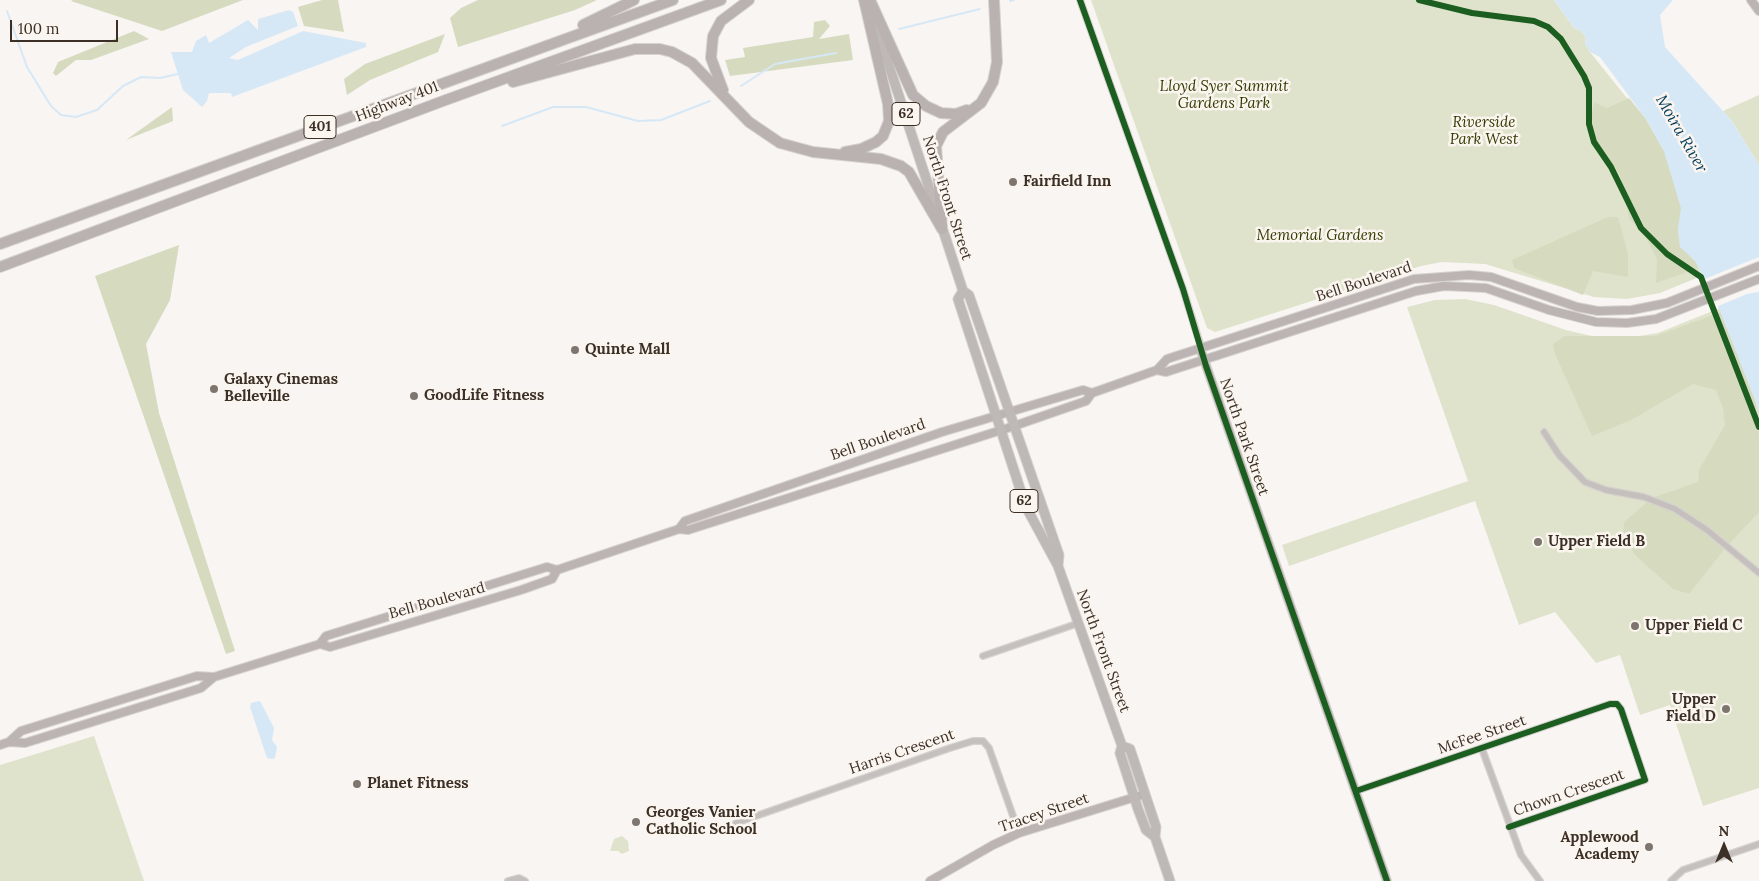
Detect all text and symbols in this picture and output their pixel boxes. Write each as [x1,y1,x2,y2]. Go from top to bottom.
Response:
scale bar [12,10,120,42]
text: 100 m [18,19,59,38]
street label: Highway 401 [353,78,441,126]
park label: Lloyd Syer Summit Gardens Park [1160,78,1288,113]
water label: Moira River [1651,92,1711,176]
road number: 62 [892,102,920,126]
park label: Riverside Park West [1450,114,1518,149]
road number: 401 [304,115,336,138]
street label: North Front Street [918,133,976,263]
place label: Fairfield Inn [1023,173,1111,191]
marker: Fairfield Inn [1007,176,1019,188]
park label: Memorial Gardens [1256,227,1384,245]
street label: Bell Boulevard [1314,258,1414,306]
place label: Quinte Mall [585,341,670,359]
marker: Quinte Mall [569,344,581,356]
place label: Galaxy Cinemas Belleville [224,371,338,406]
street label: North Park Street [1215,376,1273,498]
marker: Galaxy Cinemas Belleville [208,383,220,395]
place label: GoodLife Fitness [424,387,544,405]
marker: GoodLife Fitness [408,390,420,402]
street label: Bell Boulevard [828,415,928,465]
road number: 62 [1010,490,1038,512]
place label: Upper Field B [1548,533,1645,551]
marker: Upper Field B [1532,536,1544,548]
street label: Bell Boulevard [387,579,487,623]
street label: North Front Street [1072,587,1134,715]
place label: Upper Field C [1645,617,1743,635]
marker: Upper Field C [1629,620,1641,632]
place label: Upper Field D [1666,691,1716,726]
marker: Upper Field D [1720,703,1732,715]
street label: McFee Street [1436,712,1528,758]
street label: Harris Crescent [847,726,957,778]
street label: Chown Crescent [1511,766,1627,820]
place label: Planet Fitness [367,775,468,793]
marker: Planet Fitness [351,778,363,790]
street label: Tracey Street [997,789,1091,837]
place label: Georges Vanier Catholic School [646,804,757,839]
marker: Georges Vanier Catholic School [630,816,642,828]
north arrow [1699,821,1749,871]
text: N [1719,822,1729,840]
place label: Applewood Academy [1561,829,1639,864]
marker: Applewood Academy [1643,841,1655,853]

